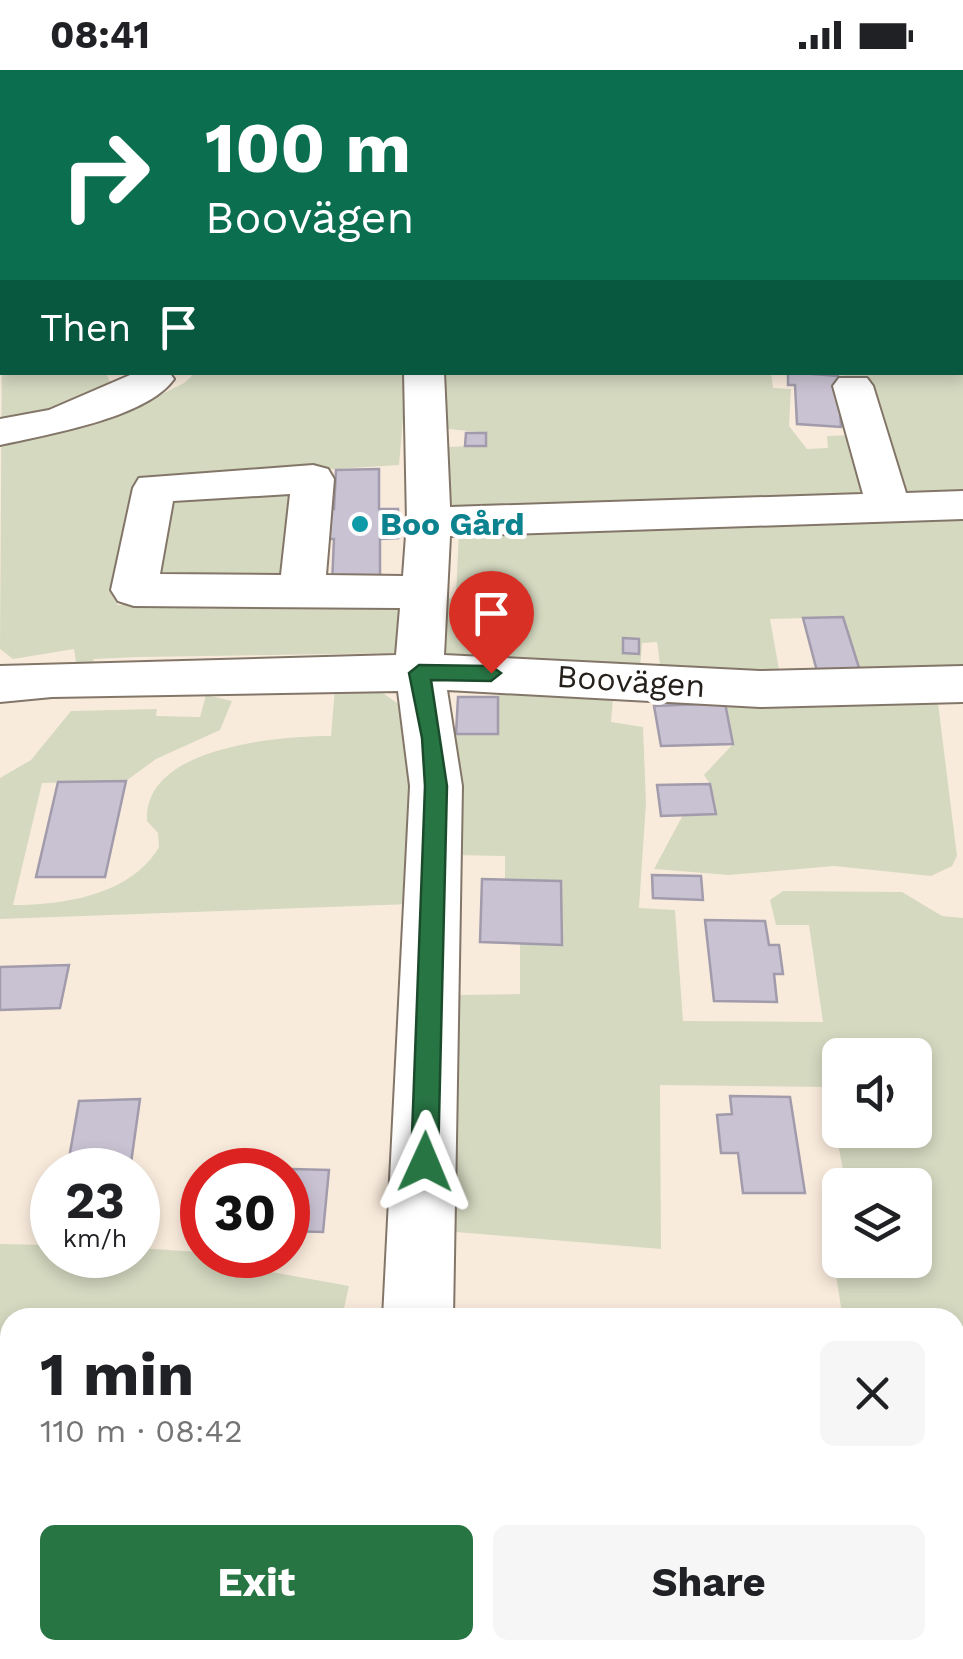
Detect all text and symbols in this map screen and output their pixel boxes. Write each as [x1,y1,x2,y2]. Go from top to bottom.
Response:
text: 08:41 [50,13,150,57]
text: 100 m [205,107,411,189]
icon: right [40,110,170,240]
text: Boovägen [205,191,414,244]
icon: arrive [151,300,206,355]
text: Then [40,306,131,350]
place label: Boo Gård [380,505,525,543]
marker: Boo Gård [349,513,371,535]
pin [449,571,534,674]
icon: arrive [464,586,519,641]
street label: Boovägen [555,657,707,705]
map controls [822,1038,932,1278]
button: sound [822,1038,932,1148]
position arrow [373,1110,477,1214]
speed limit sign: 30 [180,1148,310,1278]
button: layers [822,1168,932,1278]
text: 23 [65,1171,125,1230]
text: km/h [63,1224,127,1253]
text: 1 min [40,1339,194,1410]
button: close [820,1341,925,1446]
text: 110 m · 08:42 [40,1412,243,1450]
button: Exit [40,1525,473,1640]
button: Share [493,1525,925,1640]

